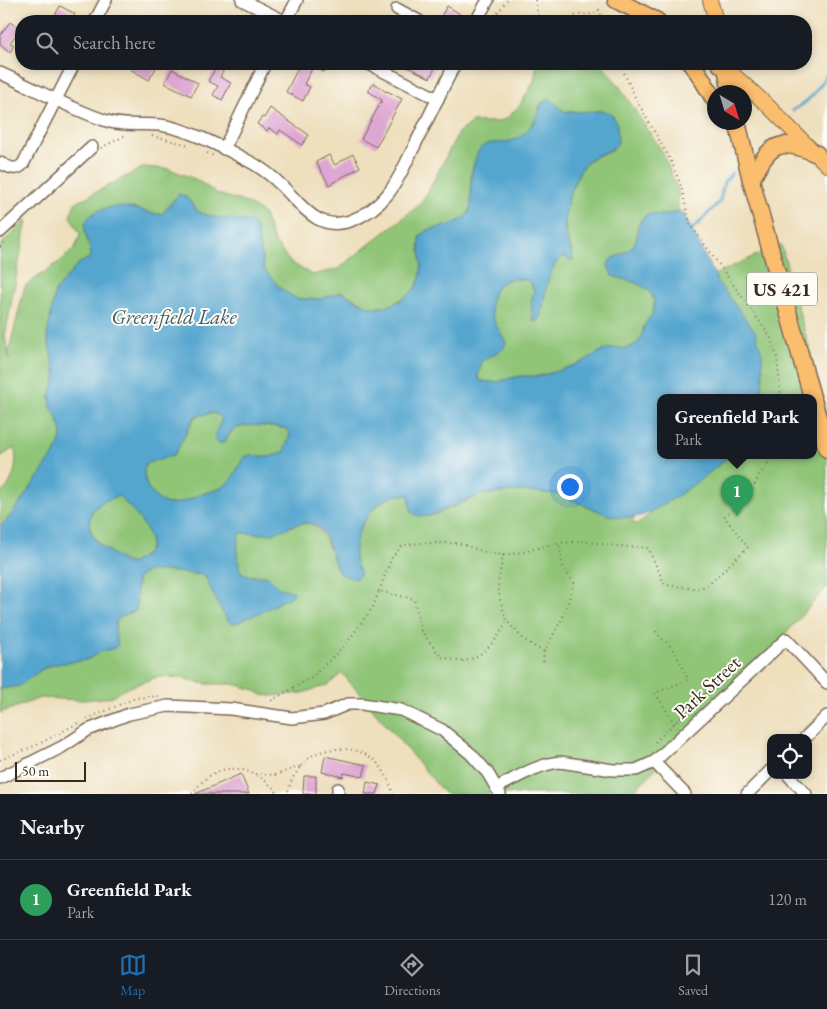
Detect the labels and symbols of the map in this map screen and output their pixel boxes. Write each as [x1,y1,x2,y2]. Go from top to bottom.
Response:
north arrow [707,85,752,130]
road number: US 421 [747,272,817,306]
water label: Greenfield Lake [111,303,238,330]
your location [557,474,583,500]
pin: 1 [721,475,753,516]
street label: Park Street [668,649,746,724]
scale bar [15,759,86,782]

